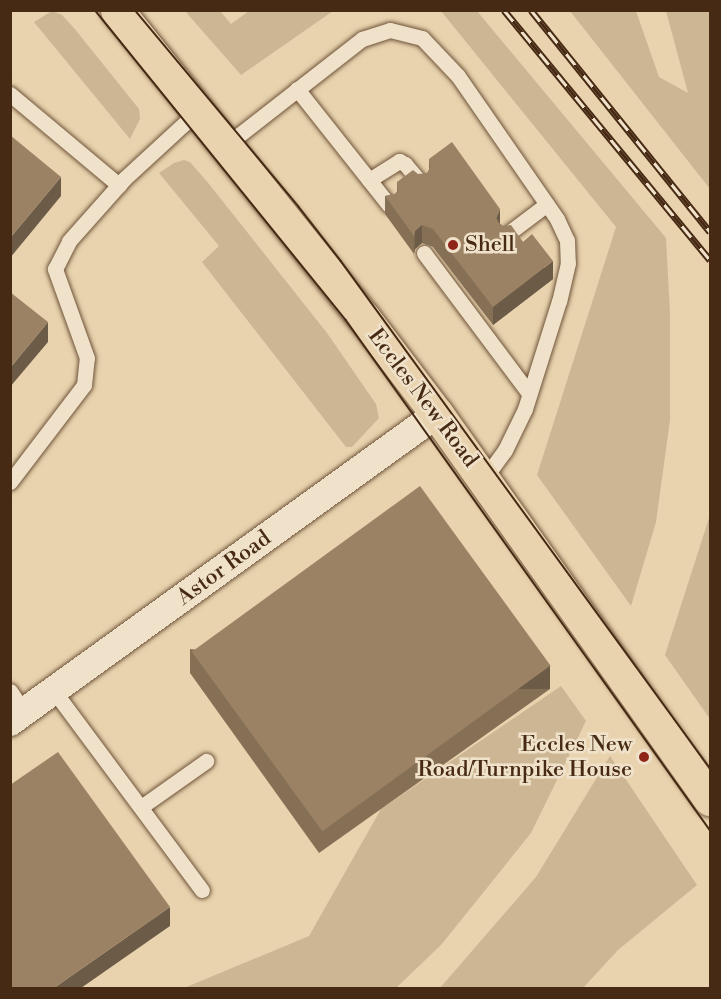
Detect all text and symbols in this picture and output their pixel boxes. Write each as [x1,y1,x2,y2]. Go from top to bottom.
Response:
place label: Shell [465,232,515,258]
marker: Shell [446,238,460,252]
street label: Eccles New Road [362,323,484,473]
street label: Astor Road [172,525,276,611]
place label: Eccles New Road/Turnpike House [417,731,632,782]
marker: Eccles New Road/Turnpike House [637,750,651,764]

